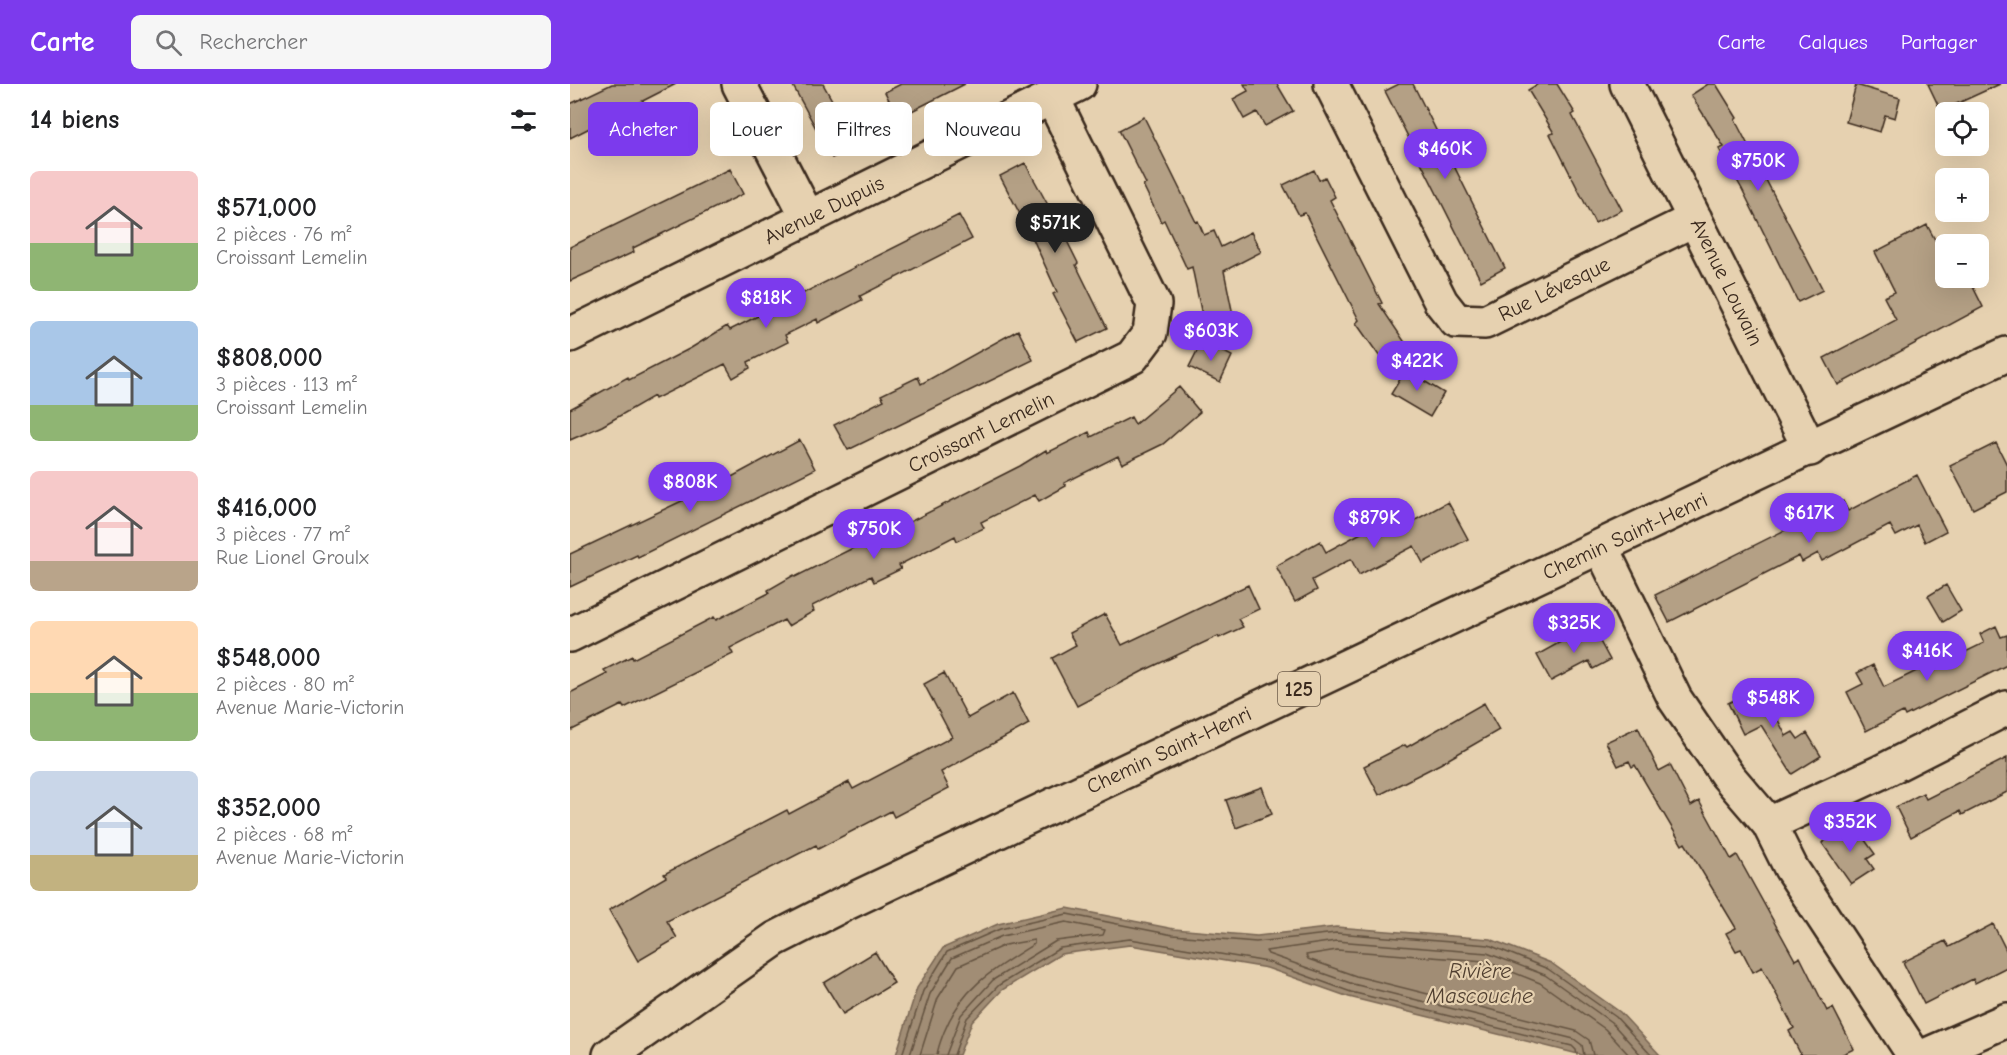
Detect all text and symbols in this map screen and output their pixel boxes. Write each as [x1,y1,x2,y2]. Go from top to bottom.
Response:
search box [131,15,551,69]
text: Carte [30,26,95,58]
icon: search [152,26,185,59]
text: Rechercher [200,29,307,55]
text: Carte [1718,30,1766,54]
text: Calques [1799,30,1868,54]
text: Partager [1901,30,1977,54]
chip: Acheter [588,102,698,156]
chip: Louer [710,102,803,156]
chip: Filtres [815,102,912,156]
chip: Nouveau [924,102,1042,156]
map controls [1935,102,1989,288]
button: locate [1935,102,1989,156]
icon: filters [507,104,540,137]
text: 14 biens [30,105,119,135]
pin: $460K [1403,129,1487,180]
text: $460K [1418,137,1472,160]
pin: $750K [1716,141,1800,192]
text: $750K [1731,149,1785,172]
button: + [1935,168,1989,222]
street label: Avenue Dupuis [760,171,888,249]
text: $571,000 [216,193,317,223]
icon: home [78,195,150,267]
pin: $571K [1013,203,1097,254]
text: $571K [1030,211,1080,234]
street label: Avenue Louvain [1686,214,1768,350]
text: 2 pièces · 76 m² [216,223,352,246]
button: − [1935,234,1989,288]
text: Croissant Lemelin [216,246,368,269]
street label: Rue Lévesque [1494,252,1614,326]
pin: $818K [724,278,808,329]
text: $818K [740,286,792,309]
pin: $603K [1169,311,1253,362]
text: $603K [1183,319,1239,342]
pin: $422K [1375,341,1459,392]
text: $808,000 [216,343,323,373]
icon: home [78,345,150,417]
text: $422K [1391,349,1443,372]
text: 3 pièces · 113 m² [216,373,357,396]
street label: Croissant Lemelin [904,386,1058,478]
text: Croissant Lemelin [216,396,368,419]
pin: $808K [648,462,732,513]
text: $808K [662,470,718,493]
street label: Chemin Saint-Henri [1539,487,1711,585]
text: $416,000 [216,493,317,523]
pin: $617K [1767,493,1851,544]
icon: home [78,495,150,567]
pin: $879K [1332,498,1416,549]
text: $617K [1784,501,1834,524]
text: $879K [1348,506,1400,529]
pin: $750K [832,509,916,560]
text: $750K [847,517,901,540]
text: 3 pièces · 77 m² [216,523,350,546]
text: Rue Lionel Groulx [216,546,369,569]
pin: $325K [1532,603,1616,654]
text: $325K [1547,611,1601,634]
pin: $416K [1885,631,1969,682]
text: $416K [1902,639,1953,662]
text: $548,000 [216,643,321,673]
icon: home [78,645,150,717]
road number: 125 [1278,672,1320,706]
text: 2 pièces · 80 m² [216,673,354,696]
pin: $548K [1731,678,1815,729]
text: $548K [1746,686,1800,709]
text: Avenue Marie-Victorin [216,696,404,719]
street label: Chemin Saint-Henri [1083,701,1255,799]
text: $352,000 [216,793,321,823]
icon: home [78,795,150,867]
pin: $352K [1808,802,1892,853]
text: $352K [1823,810,1877,833]
text: 2 pièces · 68 m² [216,823,353,846]
text: Avenue Marie-Victorin [216,846,404,869]
water label: Rivière Mascouche [1426,958,1533,1009]

